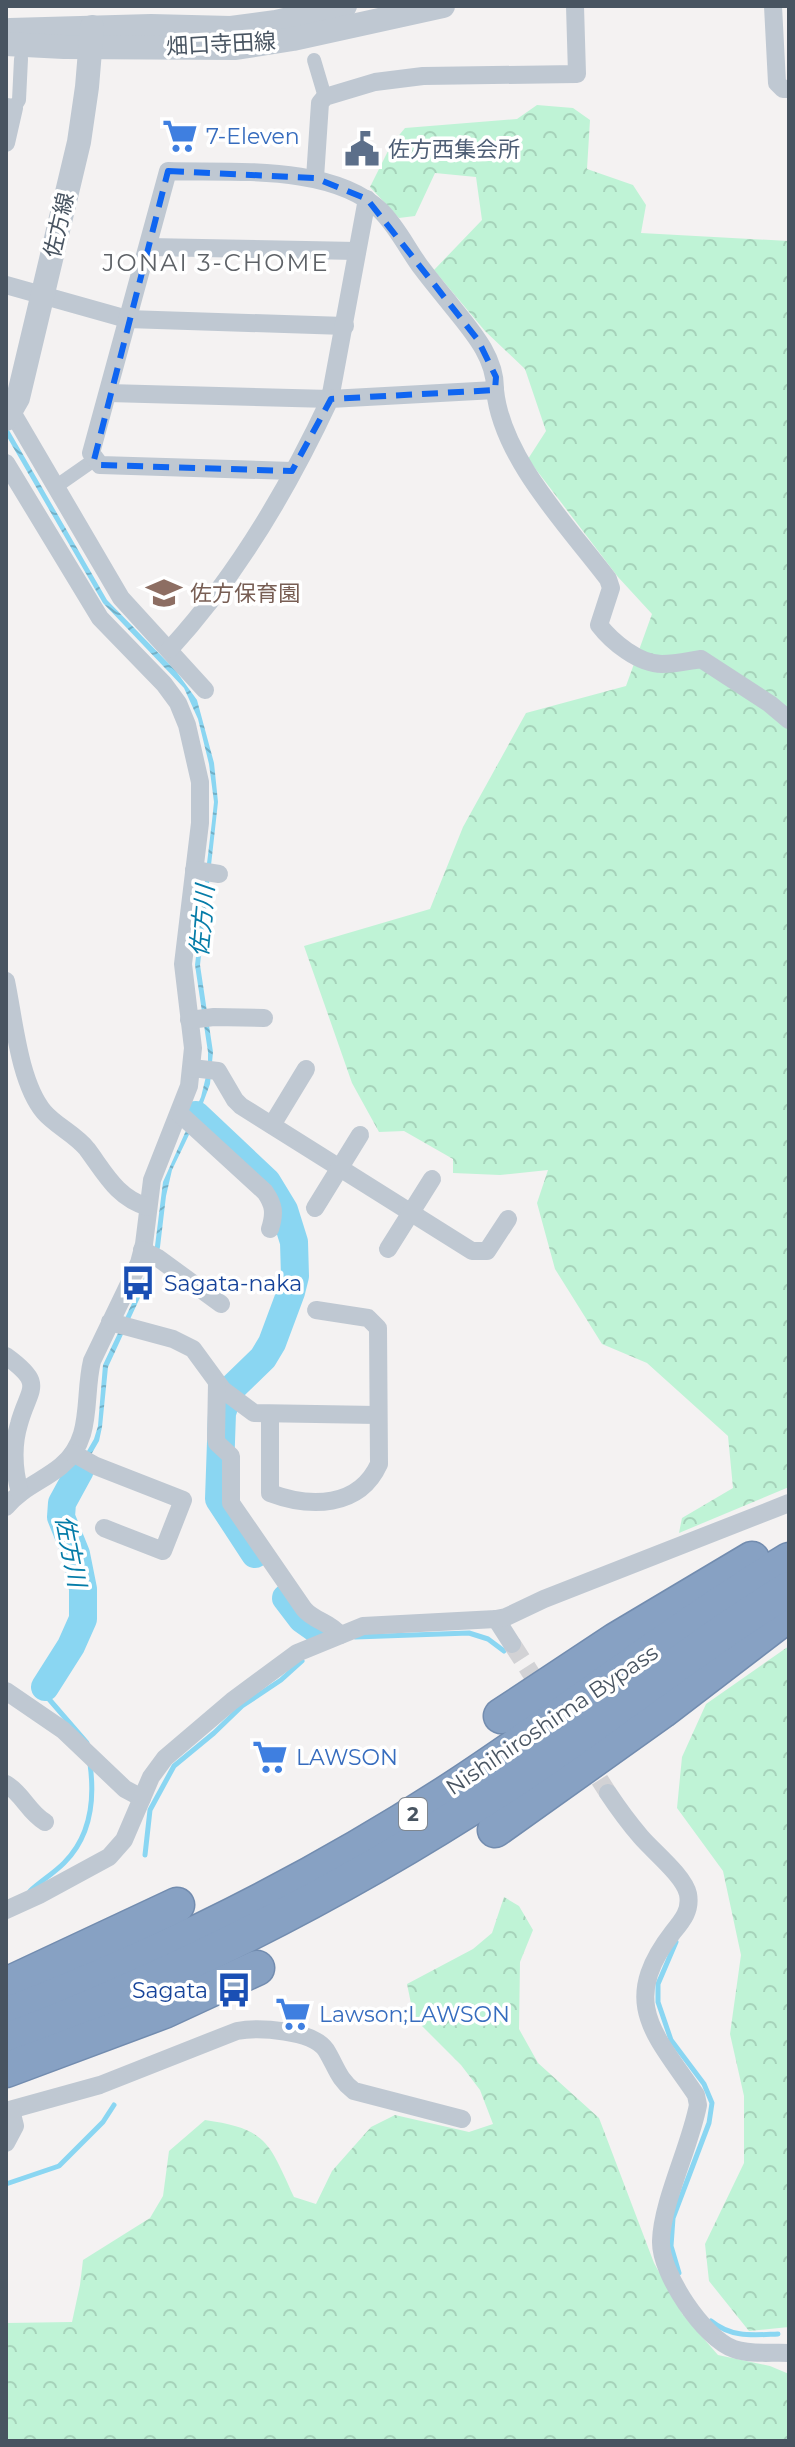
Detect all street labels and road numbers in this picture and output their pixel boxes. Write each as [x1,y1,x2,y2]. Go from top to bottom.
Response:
street label: 畑口寺田線 [165,28,277,60]
street label: 佐方線 [38,190,80,260]
street label: Nishihiroshima Bypass [441,1639,663,1801]
road number: 2 [399,1798,427,1830]

